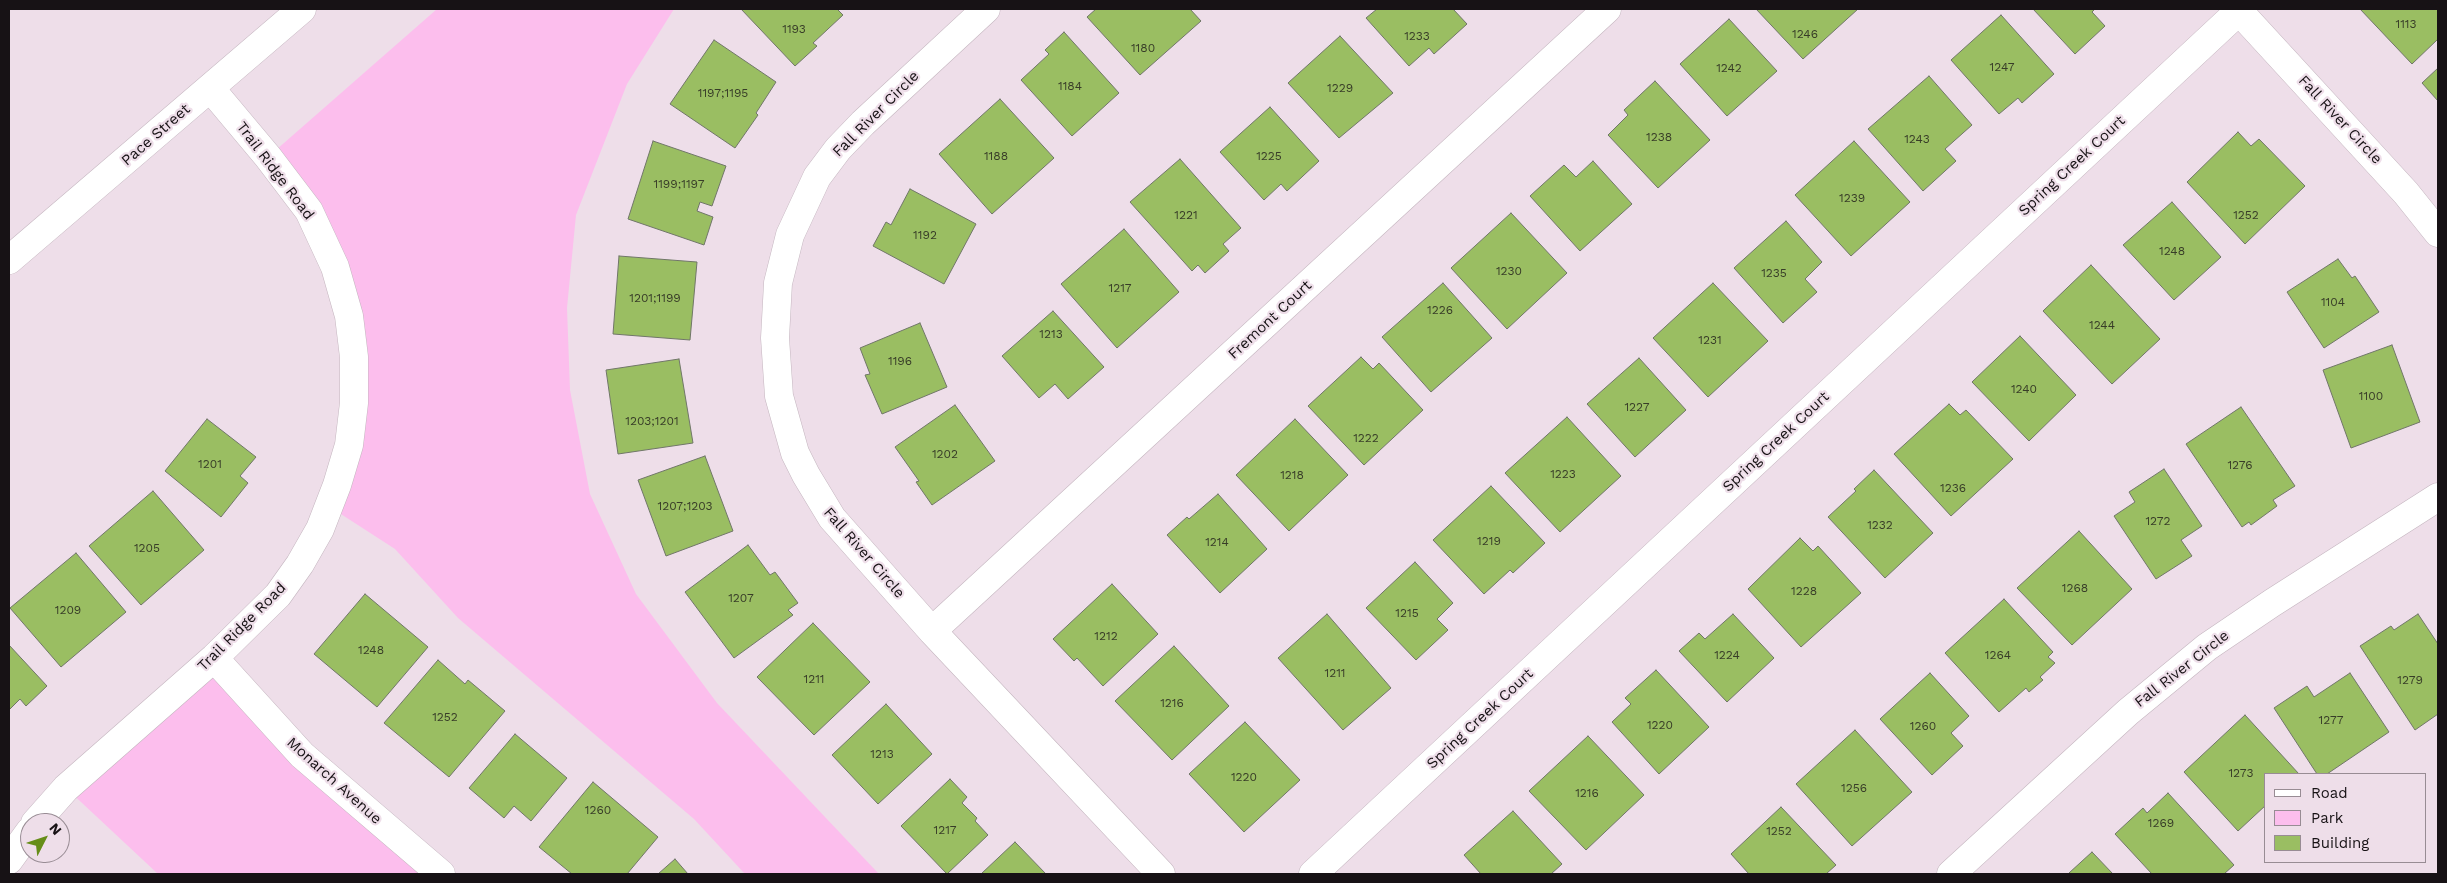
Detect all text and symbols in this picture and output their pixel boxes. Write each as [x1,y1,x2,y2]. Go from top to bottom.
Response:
house number: 1113 [2395,17,2417,31]
house number: 1193 [782,22,806,36]
house number: 1246 [1792,27,1818,41]
house number: 1233 [1404,29,1430,43]
house number: 1180 [1131,41,1155,55]
house number: 1247 [1990,60,2014,74]
house number: 1242 [1716,61,1742,75]
street label: Fall River Circle [829,67,923,161]
street label: Fall River Circle [2294,72,2386,168]
house number: 1184 [1058,79,1082,93]
house number: 1229 [1327,81,1353,95]
house number: 1197;1195 [698,86,748,100]
street label: Pace Street [118,100,194,170]
street label: Spring Creek Court [2015,112,2129,220]
street label: Trail Ridge Road [232,119,318,223]
house number: 1238 [1646,130,1672,144]
house number: 1243 [1904,132,1930,146]
house number: 1188 [984,149,1008,163]
house number: 1225 [1256,149,1282,163]
house number: 1199;1197 [654,177,704,191]
house number: 1239 [1839,191,1865,205]
house number: 1221 [1174,208,1198,222]
house number: 1252 [2233,208,2259,222]
house number: 1192 [913,228,937,242]
house number: 1248 [2159,244,2185,258]
house number: 1230 [1496,264,1522,278]
house number: 1235 [1761,266,1787,280]
street label: Fremont Court [1225,277,1315,363]
house number: 1217 [1108,281,1132,295]
house number: 1201;1199 [629,291,681,305]
house number: 1104 [2321,295,2345,309]
house number: 1226 [1427,303,1453,317]
house number: 1244 [2089,318,2115,332]
house number: 1213 [1039,327,1063,341]
house number: 1231 [1698,333,1722,347]
house number: 1196 [888,354,912,368]
house number: 1240 [2011,382,2037,396]
street label: Spring Creek Court [1719,388,1833,496]
house number: 1100 [2359,389,2383,403]
house number: 1227 [1624,400,1650,414]
house number: 1203;1201 [625,414,679,428]
house number: 1222 [1353,431,1379,445]
house number: 1202 [932,447,958,461]
house number: 1201 [198,457,222,471]
house number: 1276 [2227,458,2253,472]
house number: 1223 [1550,467,1576,481]
house number: 1218 [1280,468,1304,482]
house number: 1236 [1940,481,1966,495]
house number: 1207;1203 [657,499,713,513]
street label: Fall River Circle [820,504,908,602]
house number: 1272 [2145,514,2171,528]
house number: 1232 [1867,518,1893,532]
house number: 1219 [1477,534,1501,548]
house number: 1214 [1205,535,1229,549]
house number: 1205 [134,541,160,555]
street label: Trail Ridge Road [194,579,290,675]
house number: 1268 [2062,581,2088,595]
house number: 1228 [1791,584,1817,598]
house number: 1207 [728,591,754,605]
house number: 1209 [55,603,81,617]
house number: 1215 [1395,606,1419,620]
street label: Fall River Circle [2131,627,2233,711]
house number: 1212 [1094,629,1118,643]
house number: 1248 [358,643,384,657]
house number: 1224 [1714,648,1740,662]
house number: 1264 [1985,648,2011,662]
street label: Spring Creek Court [1423,665,1537,773]
house number: 1211 [1324,666,1346,680]
house number: 1211 [803,672,825,686]
house number: 1279 [2397,673,2423,687]
house number: 1216 [1160,696,1184,710]
house number: 1252 [432,710,458,724]
house number: 1277 [2319,713,2343,727]
house number: 1220 [1647,718,1673,732]
house number: 1260 [1910,719,1936,733]
street label: Monarch Avenue [283,734,385,828]
house number: 1213 [870,747,894,761]
house number: 1273 [2228,766,2254,780]
house number: 1220 [1231,770,1257,784]
legend [2264,773,2427,863]
house number: 1256 [1841,781,1867,795]
text: Road [2311,784,2348,802]
house number: 1216 [1575,786,1599,800]
house number: 1260 [585,803,611,817]
text: Park [2311,809,2343,827]
north arrow [20,813,70,863]
house number: 1269 [2148,816,2174,830]
text: N [46,820,65,838]
house number: 1217 [933,823,957,837]
house number: 1252 [1766,824,1792,838]
text: Building [2311,834,2369,852]

